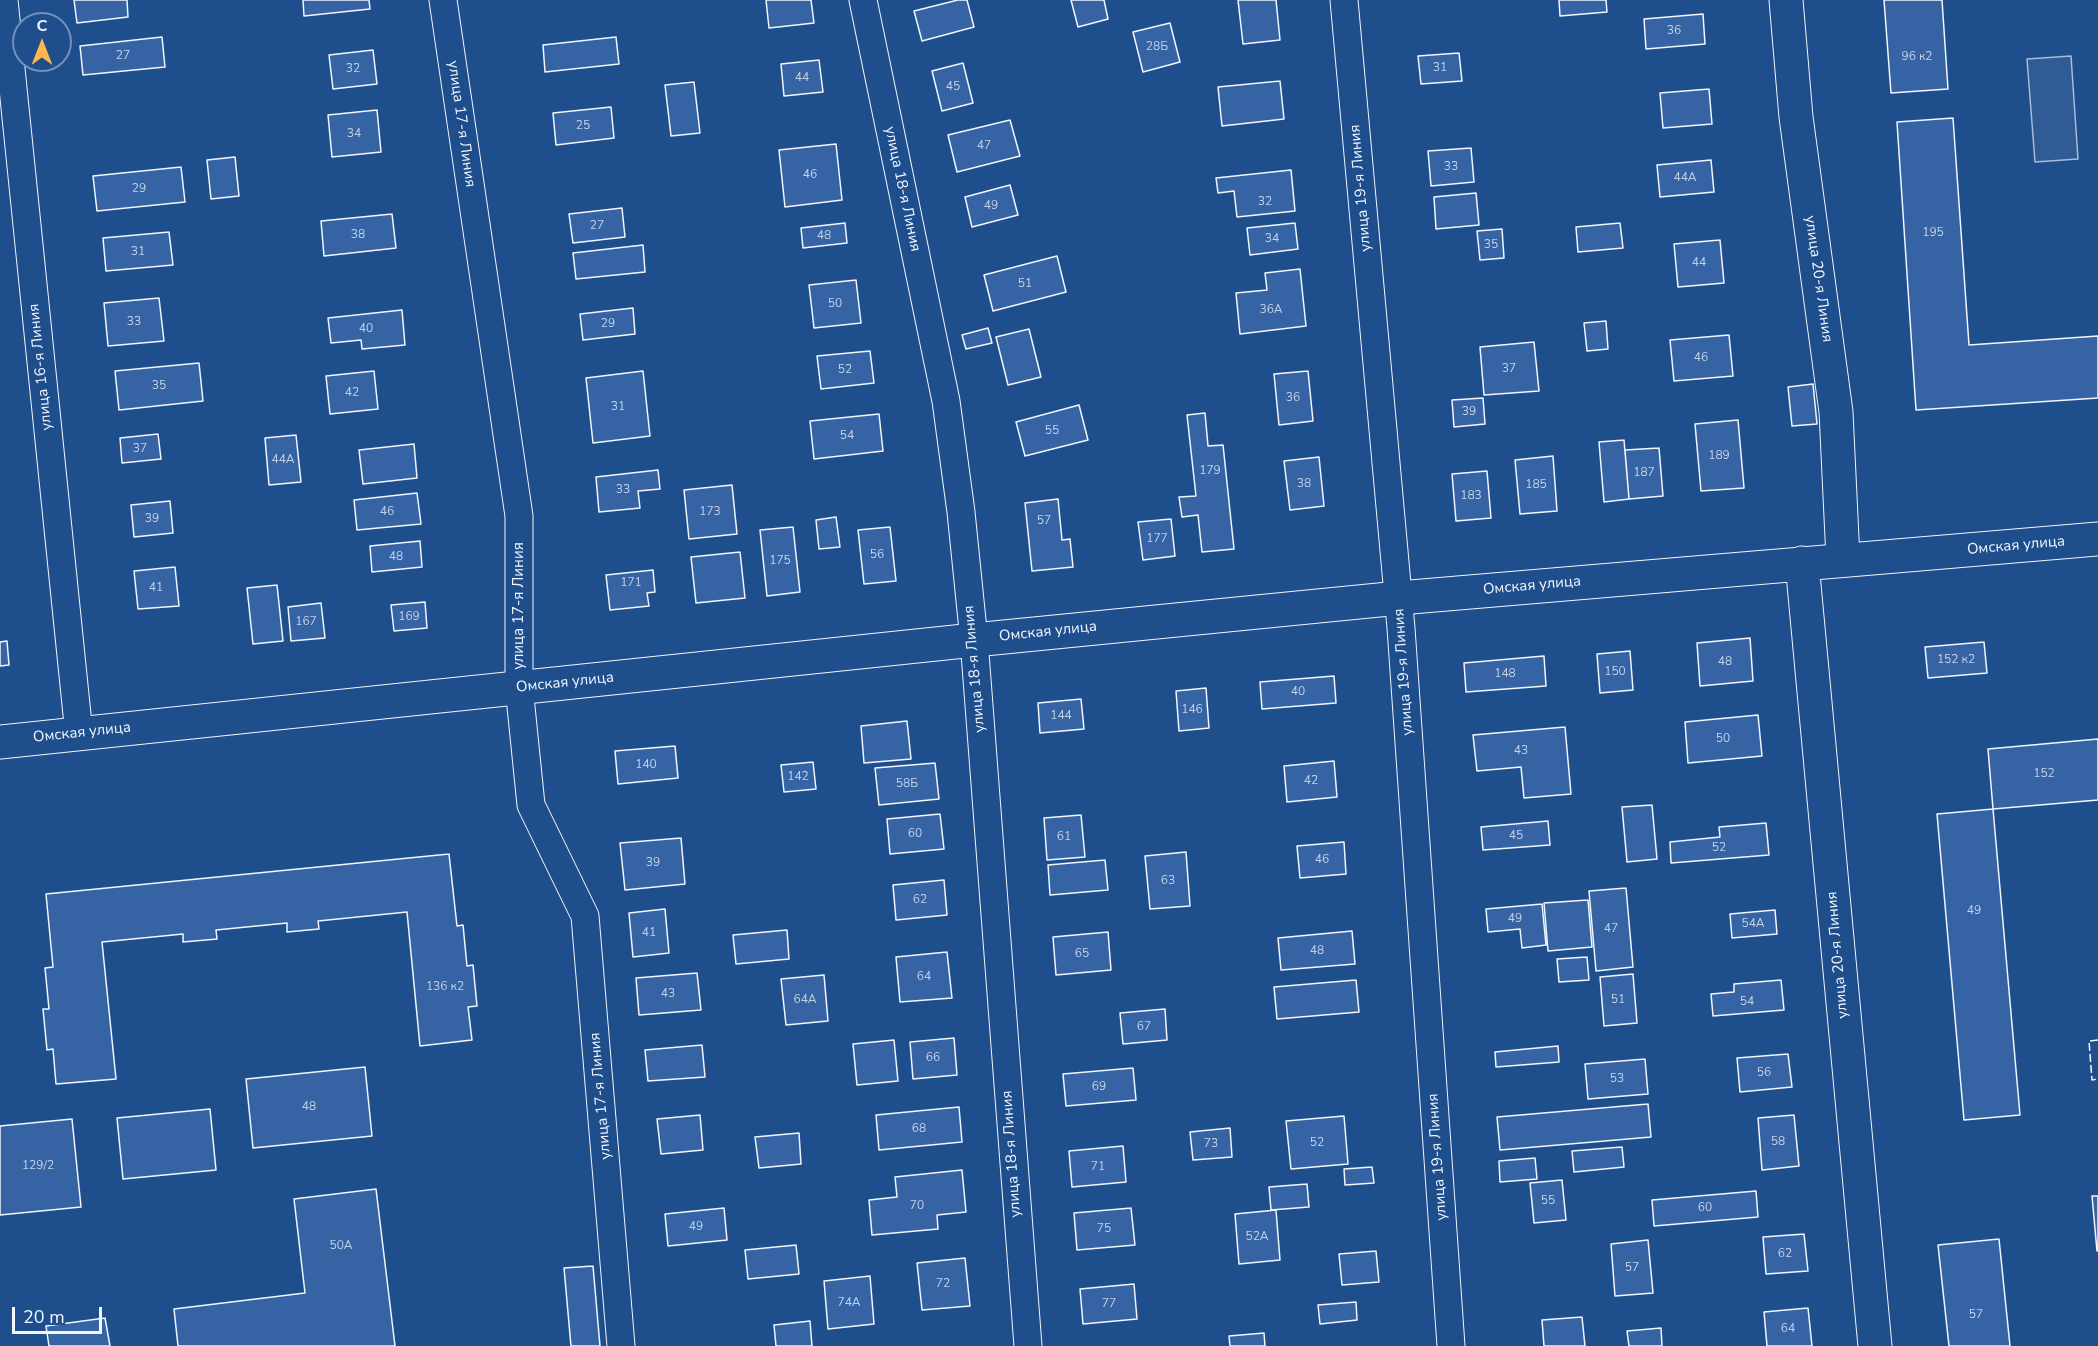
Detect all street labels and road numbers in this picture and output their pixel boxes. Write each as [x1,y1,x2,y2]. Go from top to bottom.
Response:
street label: улица 17-я Линия [443,60,479,188]
street label: улица 19-я Линия [1346,124,1376,252]
street label: улица 18-я Линия [880,125,924,253]
street label: улица 20-я Линия [1800,215,1836,343]
street label: улица 16-я Линия [25,303,57,431]
street label: Омская улица [1966,533,2066,559]
street label: улица 17-я Линия [510,542,528,670]
street label: Омская улица [1482,573,1582,599]
street label: улица 18-я Линия [960,605,990,733]
street label: улица 19-я Линия [1391,608,1417,736]
street label: Омская улица [998,618,1098,646]
street label: Омская улица [515,669,615,697]
street label: Омская улица [32,719,132,747]
street label: улица 20-я Линия [1823,891,1853,1019]
street label: улица 17-я Линия [586,1032,616,1160]
street label: улица 18-я Линия [999,1090,1025,1218]
street label: улица 19-я Линия [1425,1093,1451,1221]

